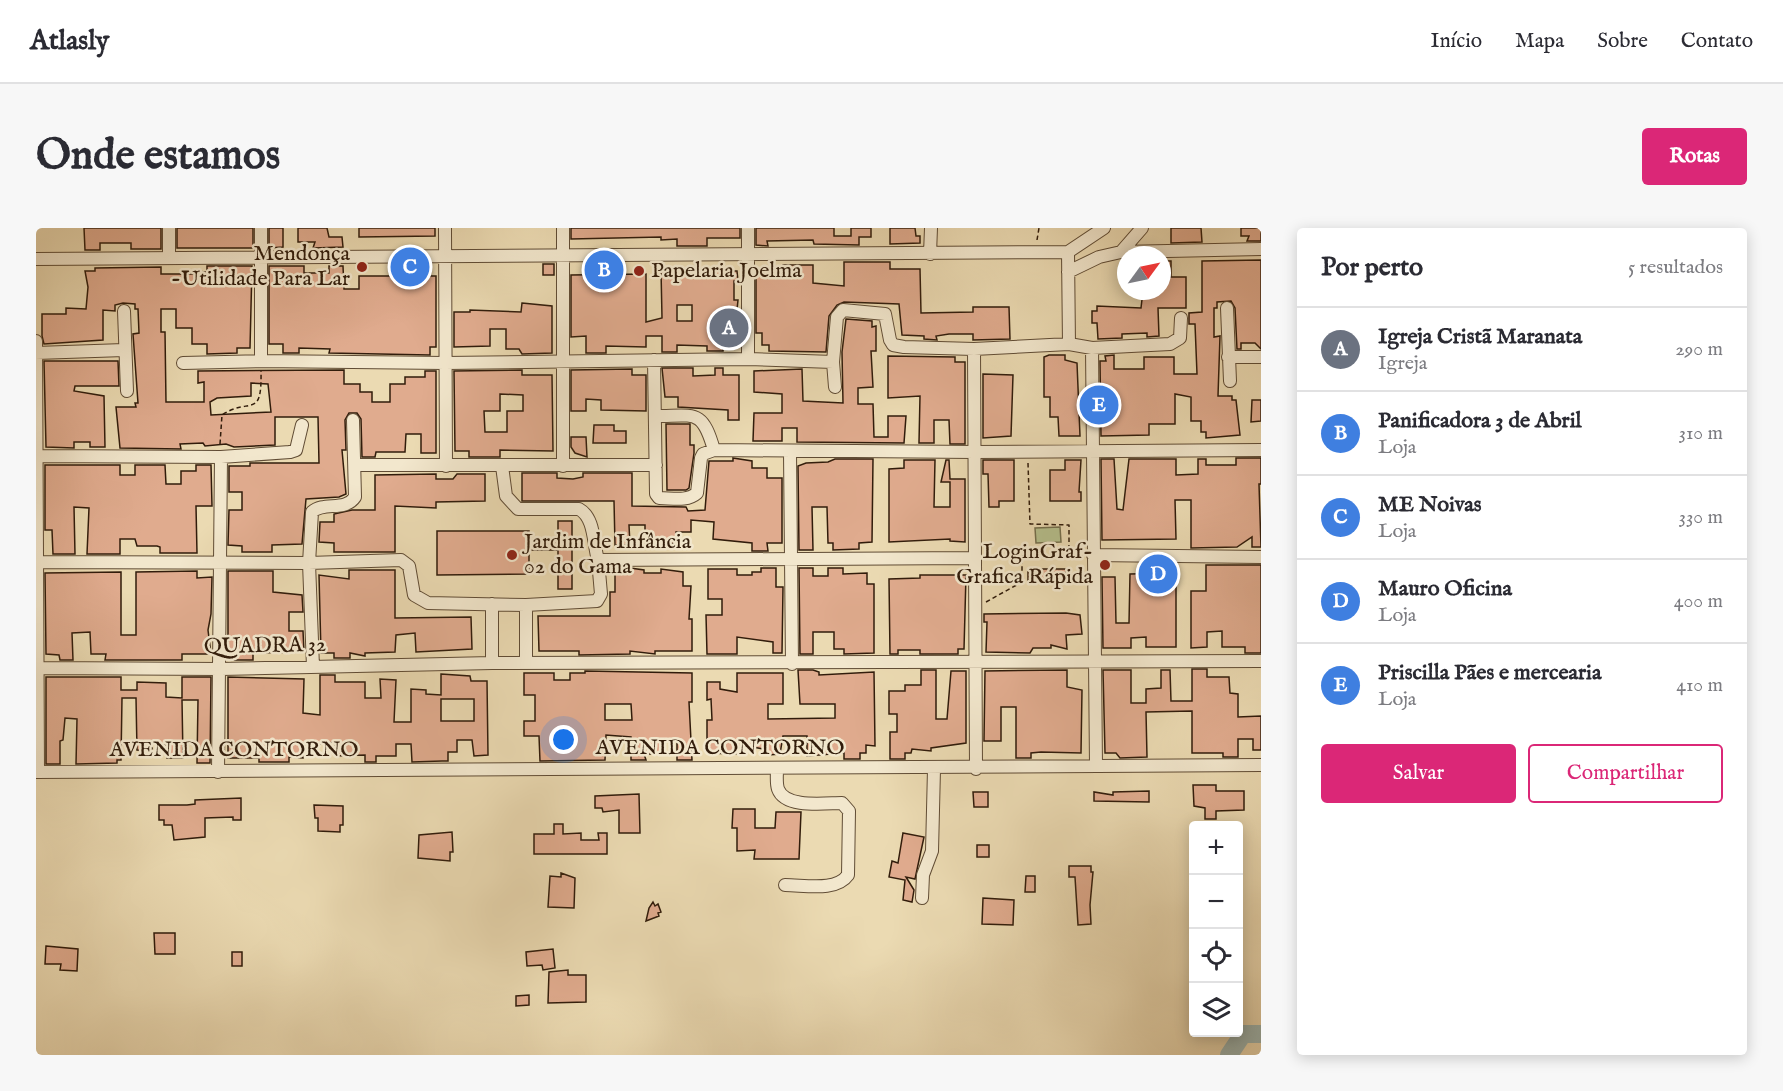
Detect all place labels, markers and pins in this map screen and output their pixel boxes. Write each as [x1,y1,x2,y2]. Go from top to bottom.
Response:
place label: Mendonça -Utilidade Para Lar [171,240,350,293]
pin: C [390,244,430,290]
pin: B [584,248,624,292]
place label: Papelaria Joelma [651,257,802,285]
marker: Mendonça -Utilidade Para Lar [355,260,369,274]
marker: Papelaria Joelma [632,264,646,278]
pin: A [710,306,748,350]
pin: E [1080,382,1118,428]
place label: Jardim de Infância 02 do Gama [521,528,692,581]
place label: LoginGraf- Grafica Rápida [956,538,1093,591]
marker: Jardim de Infância 02 do Gama [505,548,519,562]
pin: D [1138,552,1178,596]
marker: LoginGraf- Grafica Rápida [1098,558,1112,572]

